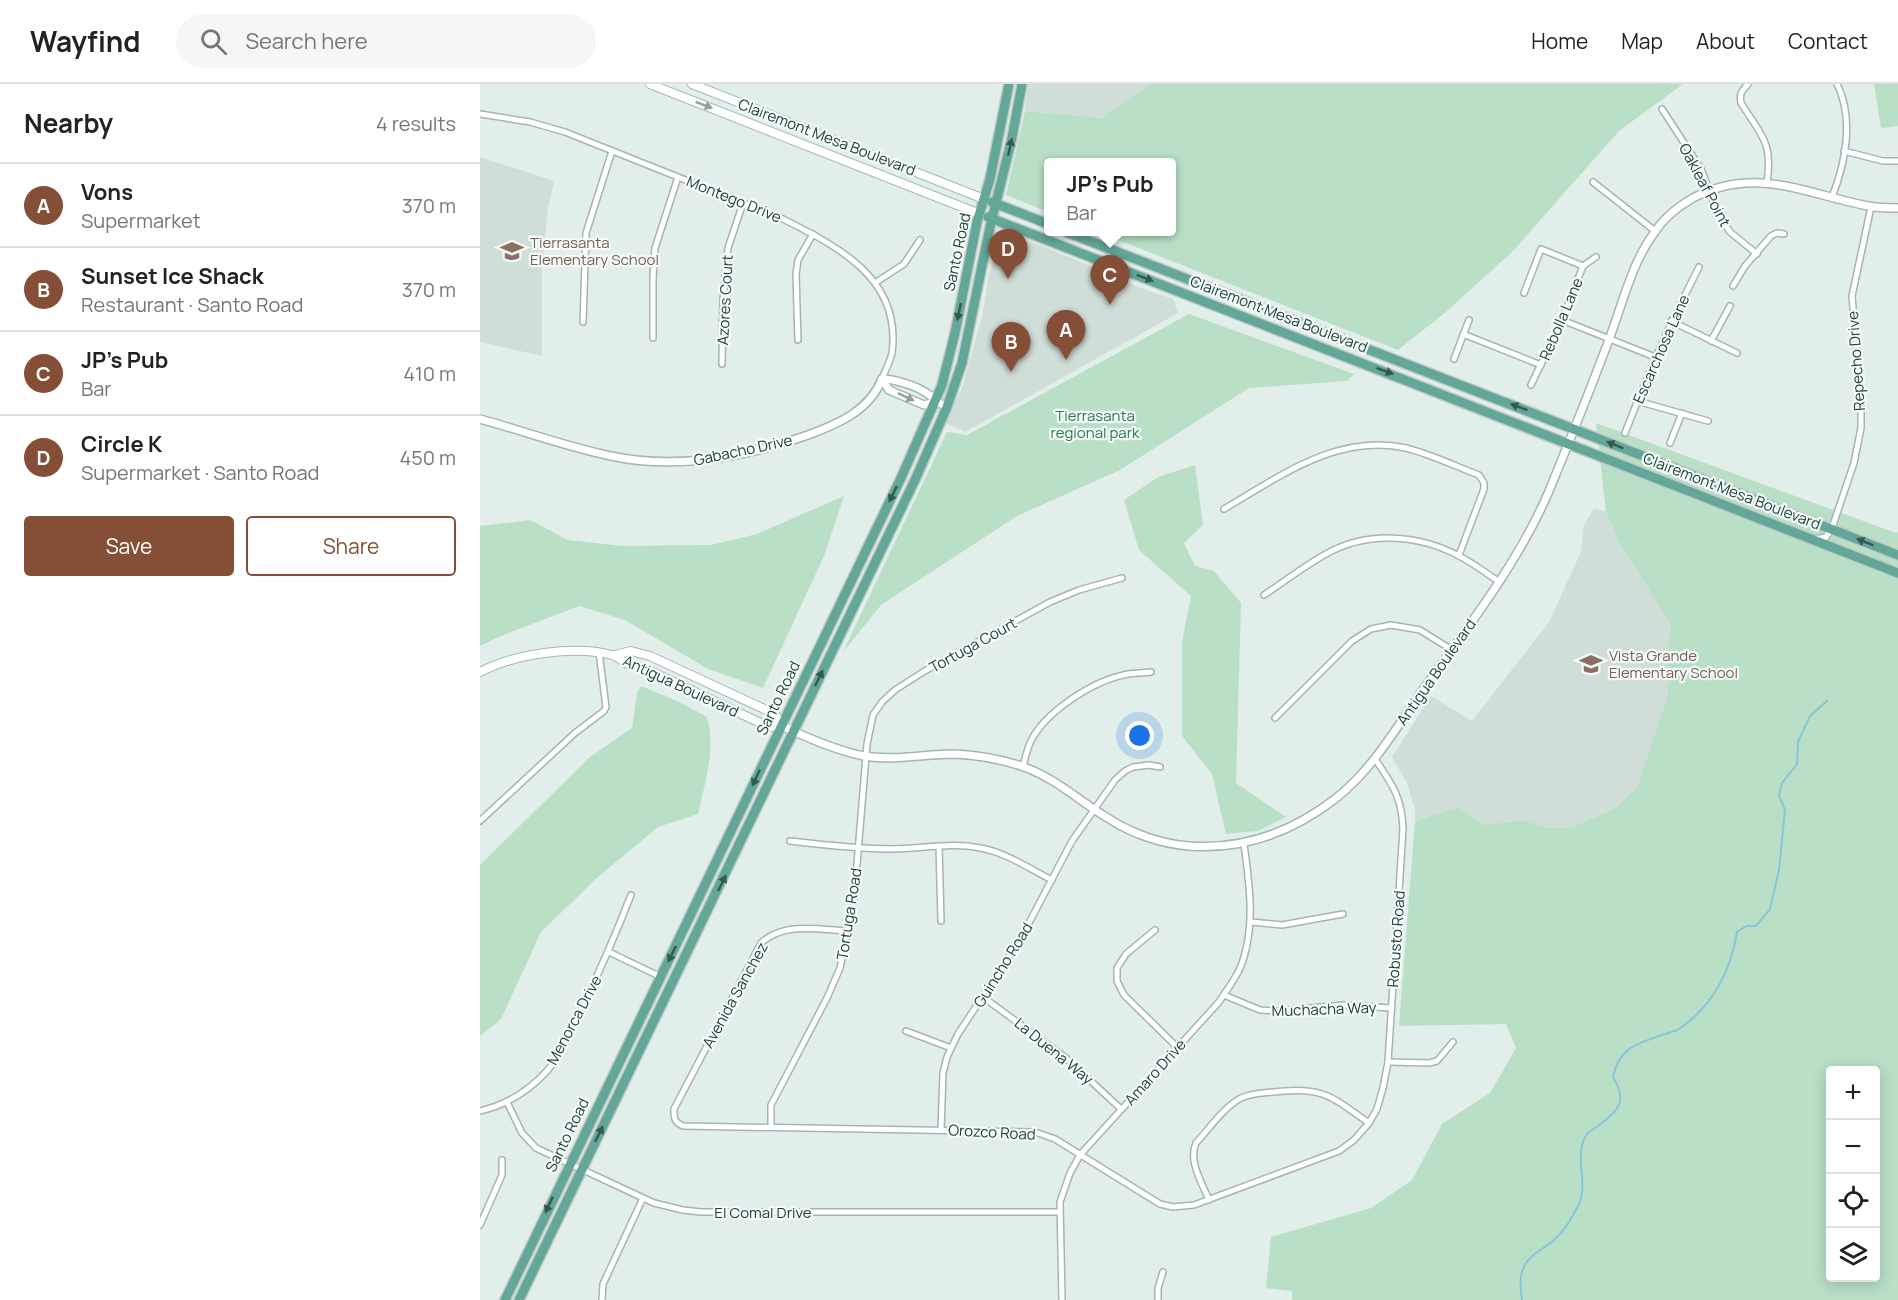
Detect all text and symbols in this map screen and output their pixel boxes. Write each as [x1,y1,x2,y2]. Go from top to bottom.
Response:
search box [176,14,596,68]
text: Wayfind [30,22,140,60]
icon: search [197,25,230,58]
text: Search here [245,26,368,56]
text: Home [1531,27,1588,55]
text: Map [1621,27,1663,55]
text: About [1696,27,1755,55]
text: Contact [1788,27,1868,55]
street label: Clairemont Mesa Boulevard [735,93,919,181]
one-way arrow [695,101,713,111]
text: Nearby [24,105,113,141]
text: 4 results [376,110,456,137]
one-way arrow [1006,137,1015,156]
street label: Oakleaf Point [1674,140,1736,230]
popup [1044,158,1176,236]
text: JP's Pub [1066,169,1154,199]
street label: Montego Drive [683,170,785,228]
text: Vons [81,177,133,207]
text: A [37,192,50,219]
text: 370 m [402,192,456,219]
text: Bar [1066,199,1097,226]
text: Supermarket [81,207,201,234]
street label: Santo Road [938,211,976,293]
pin: D [988,230,1028,279]
place label: Tierrasanta Elementary School [530,232,659,270]
school or university icon: Tierrasanta Elementary School [499,238,525,264]
street label: Azores Court [712,254,738,346]
pin: C [1090,256,1130,305]
text: Sunset Ice Shack [81,261,264,291]
street label: Clairemont Mesa Boulevard [1187,270,1371,358]
one-way arrow [1136,274,1154,283]
street label: Rebolla Lane [1534,274,1588,364]
text: B [37,276,50,303]
text: 370 m [402,276,456,303]
text: Restaurant · Santo Road [81,291,303,318]
street label: Escarchosa Lane [1628,291,1694,407]
one-way arrow [954,303,964,321]
pin: A [1046,310,1086,360]
street label: Repecho Drive [1842,310,1870,412]
pin: B [992,322,1030,372]
text: JP's Pub [81,345,168,375]
text: C [36,360,51,387]
text: 410 m [403,360,456,387]
one-way arrow [1377,367,1395,377]
text: Bar [81,375,112,402]
one-way arrow [898,393,915,402]
one-way arrow [1510,402,1528,411]
park label: Tierrasanta regional park [1050,405,1140,443]
text: Circle K [81,429,162,459]
street label: Gabacho Drive [692,429,794,471]
one-way arrow [1606,440,1624,450]
text: D [36,444,51,471]
text: 450 m [400,444,456,471]
street label: Clairemont Mesa Boulevard [1640,447,1824,535]
text: Supermarket · Santo Road [81,459,319,486]
one-way arrow [888,486,898,503]
button: Save [24,516,234,576]
button: Share [246,516,456,576]
one-way arrow [1856,537,1874,546]
street label: Tortuga Court [925,612,1021,678]
street label: Antigua Boulevard [1391,615,1481,729]
place label: Vista Grande Elementary School [1609,645,1738,683]
street label: Antigua Boulevard [620,650,742,722]
school or university icon: Vista Grande Elementary School [1578,651,1604,677]
street label: Santo Road [751,658,805,738]
one-way arrow [814,670,823,687]
your location [1125,721,1154,750]
one-way arrow [752,770,761,787]
street label: Tortuga Road [831,867,867,961]
one-way arrow [717,874,726,891]
street label: Robusto Road [1382,890,1410,988]
street label: Guincho Road [969,919,1037,1011]
street label: Avenida Sanchez [697,938,773,1052]
one-way arrow [667,946,676,963]
street label: Menorca Drive [542,971,607,1069]
street label: Muchacha Way [1271,997,1377,1021]
street label: La Duena Way [1010,1013,1098,1089]
street label: Amaro Drive [1120,1034,1191,1110]
map controls [1826,1066,1880,1282]
button: + [1826,1066,1880,1120]
street label: Santo Road [540,1095,594,1175]
street label: Orozco Road [948,1119,1036,1145]
button: − [1826,1120,1880,1174]
one-way arrow [595,1125,604,1142]
button: locate [1826,1174,1880,1228]
one-way arrow [545,1196,554,1213]
street label: El Comal Drive [714,1202,812,1223]
button: layers [1826,1228,1880,1282]

